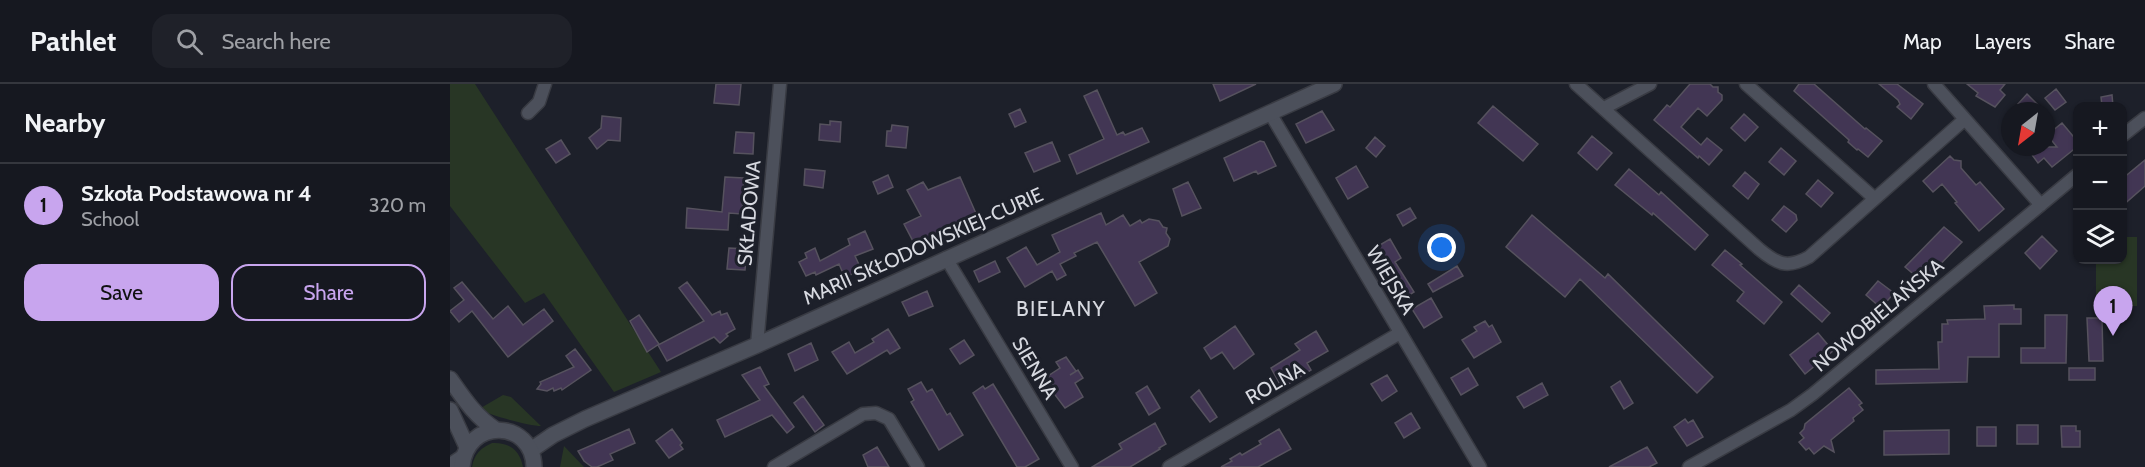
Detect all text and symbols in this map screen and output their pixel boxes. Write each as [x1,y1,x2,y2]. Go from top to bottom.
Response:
search box [152,14,572,68]
text: Pathlet [30,24,116,58]
icon: search [173,25,206,58]
text: Search here [221,28,331,55]
text: Map [1903,29,1942,54]
text: Layers [1975,29,2031,54]
text: Share [2064,29,2115,54]
north arrow [2001,102,2055,156]
map controls [2073,102,2127,264]
button: + [2073,102,2127,156]
text: Nearby [24,107,105,139]
button: − [2073,156,2127,210]
street label: SKŁADOWA [732,159,766,267]
text: Szkoła Podstawowa nr 4 [81,180,312,207]
street label: MARII SKŁODOWSKIEJ-CURIE [799,182,1047,310]
text: 1 [40,193,47,217]
text: 320 m [369,193,426,217]
text: School [81,207,139,231]
button: layers [2073,210,2127,264]
your location [1427,233,1456,262]
street label: WIEJSKA [1361,241,1421,319]
street label: NOWOBIELAŃSKA [1808,253,1949,377]
button: Save [24,264,219,321]
button: Share [231,264,426,321]
pin: 1 [2094,286,2132,336]
district label: BIELANY [1016,296,1106,321]
street label: SIENNA [1007,333,1063,404]
street label: ROLNA [1241,356,1309,409]

